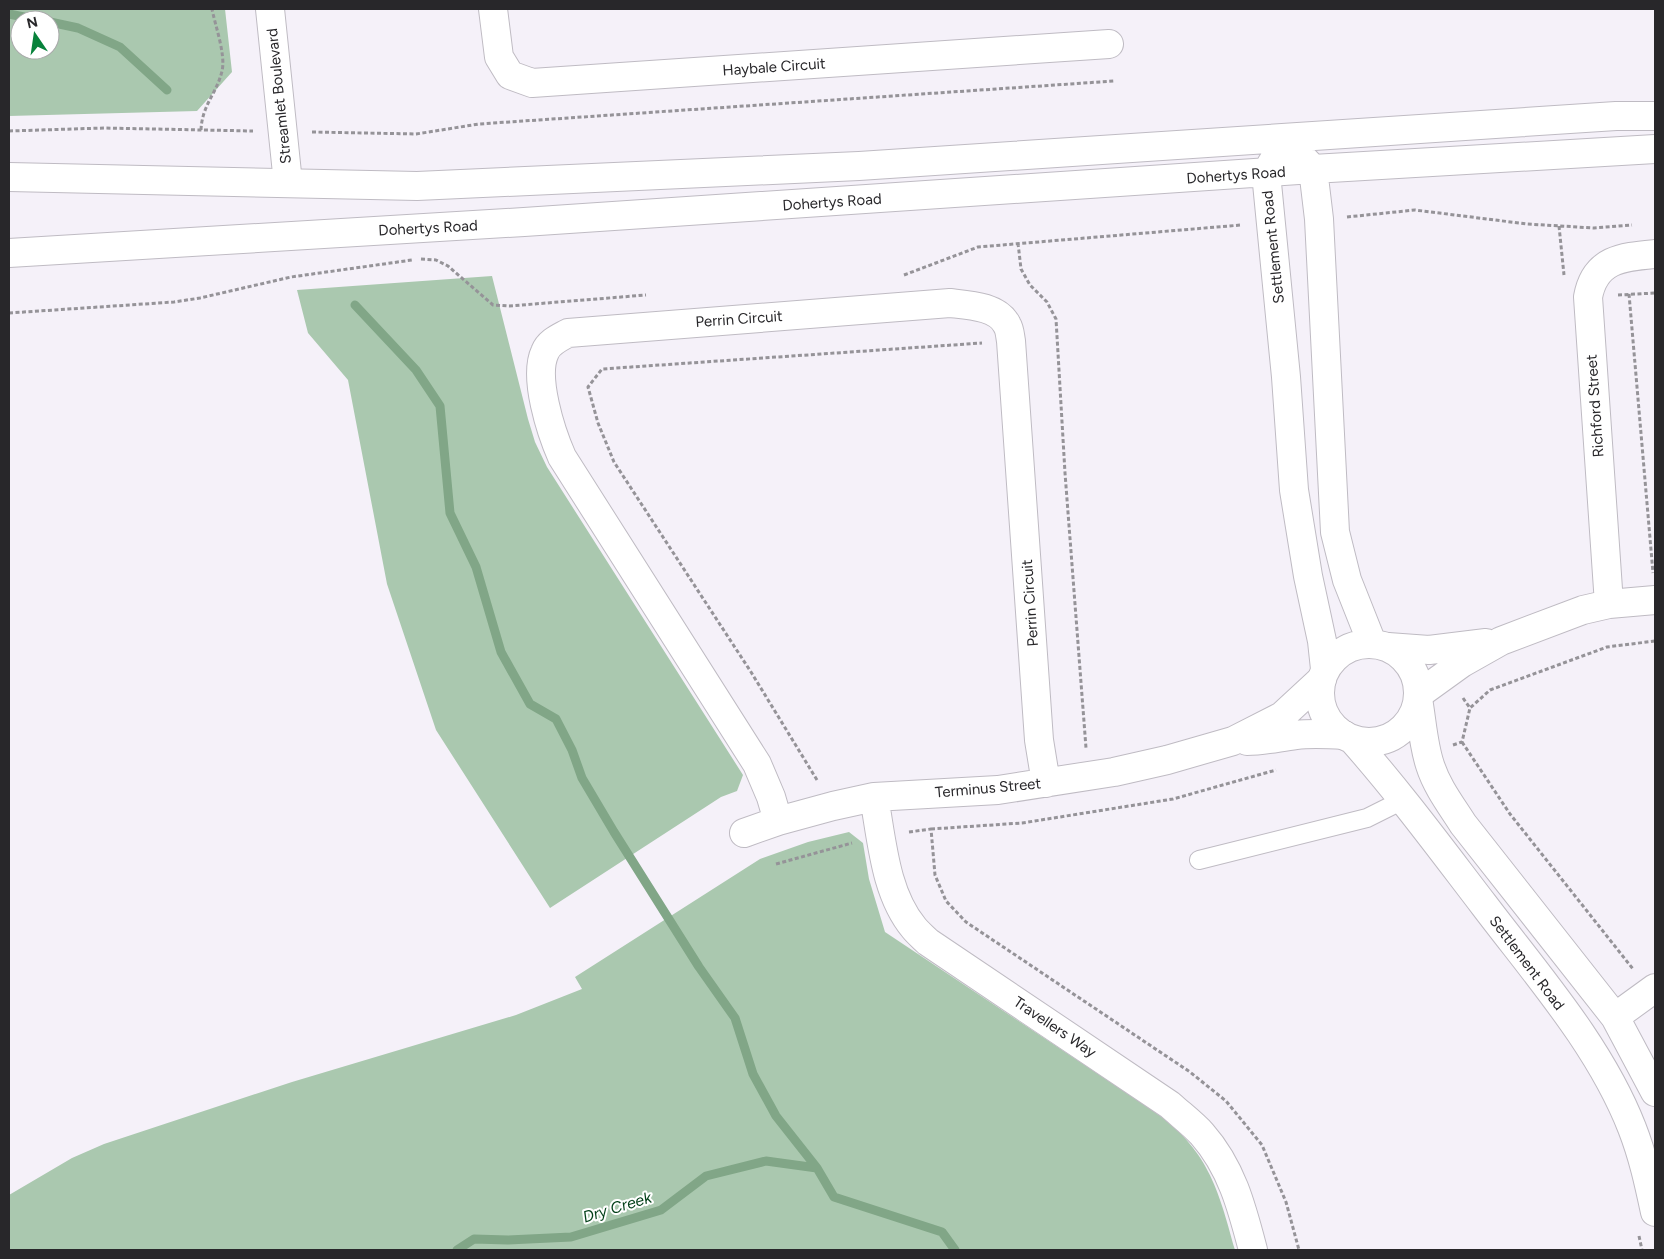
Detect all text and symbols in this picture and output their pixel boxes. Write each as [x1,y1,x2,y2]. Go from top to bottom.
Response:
north arrow [10,10,60,60]
text: N [25,13,39,32]
street label: Streamlet Boulevard [263,27,295,165]
street label: Haybale Circuit [722,54,826,80]
street label: Dohertys Road [1186,163,1286,187]
street label: Dohertys Road [782,190,882,214]
street label: Settlement Road [1258,190,1288,304]
street label: Dohertys Road [378,216,478,240]
street label: Perrin Circuit [695,307,784,331]
street label: Richford Street [1582,354,1608,458]
street label: Perrin Circuit [1018,558,1042,647]
street label: Terminus Street [934,774,1042,802]
street label: Settlement Road [1486,912,1568,1014]
street label: Travellers Way [1010,993,1100,1061]
water label: Dry Creek [580,1187,655,1226]

